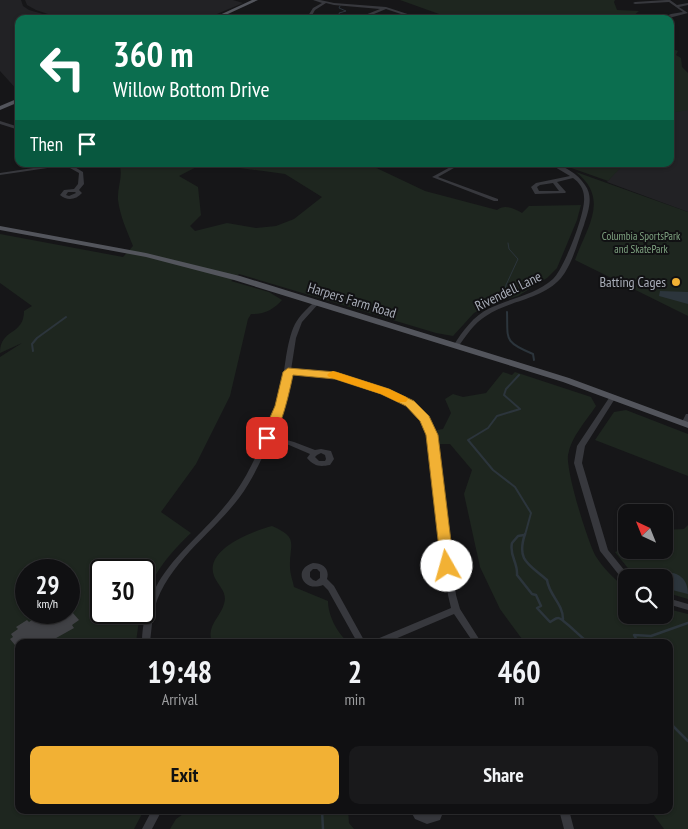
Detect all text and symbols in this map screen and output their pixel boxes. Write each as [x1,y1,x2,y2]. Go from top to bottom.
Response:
text: 360 m [113,31,194,77]
icon: left [30,35,95,100]
text: Willow Bottom Drive [113,75,270,103]
icon: arrive [73,130,101,158]
text: Then [30,132,63,156]
park label: Columbia SportsPark and SkatePark [602,229,681,256]
street label: Rivendell Lane [472,267,544,315]
place label: Batting Cages [600,273,666,291]
marker: Batting Cages [670,276,682,288]
street label: Harpers Farm Road [306,278,398,322]
pin [246,417,288,459]
icon: arrive [253,424,281,452]
north arrow [618,504,672,559]
map controls [618,504,673,624]
position arrow [420,539,472,591]
speed limit sign: 30 [90,559,155,624]
text: 29 [36,569,59,601]
button: search [618,569,673,624]
text: km/h [37,596,58,611]
text: 19:48 [147,652,212,691]
text: 2 [348,652,362,691]
text: 460 [498,652,541,691]
text: Arrival [162,689,198,709]
text: min [344,689,365,709]
text: m [514,689,524,709]
button: Exit [30,746,339,804]
button: Share [349,746,658,804]

